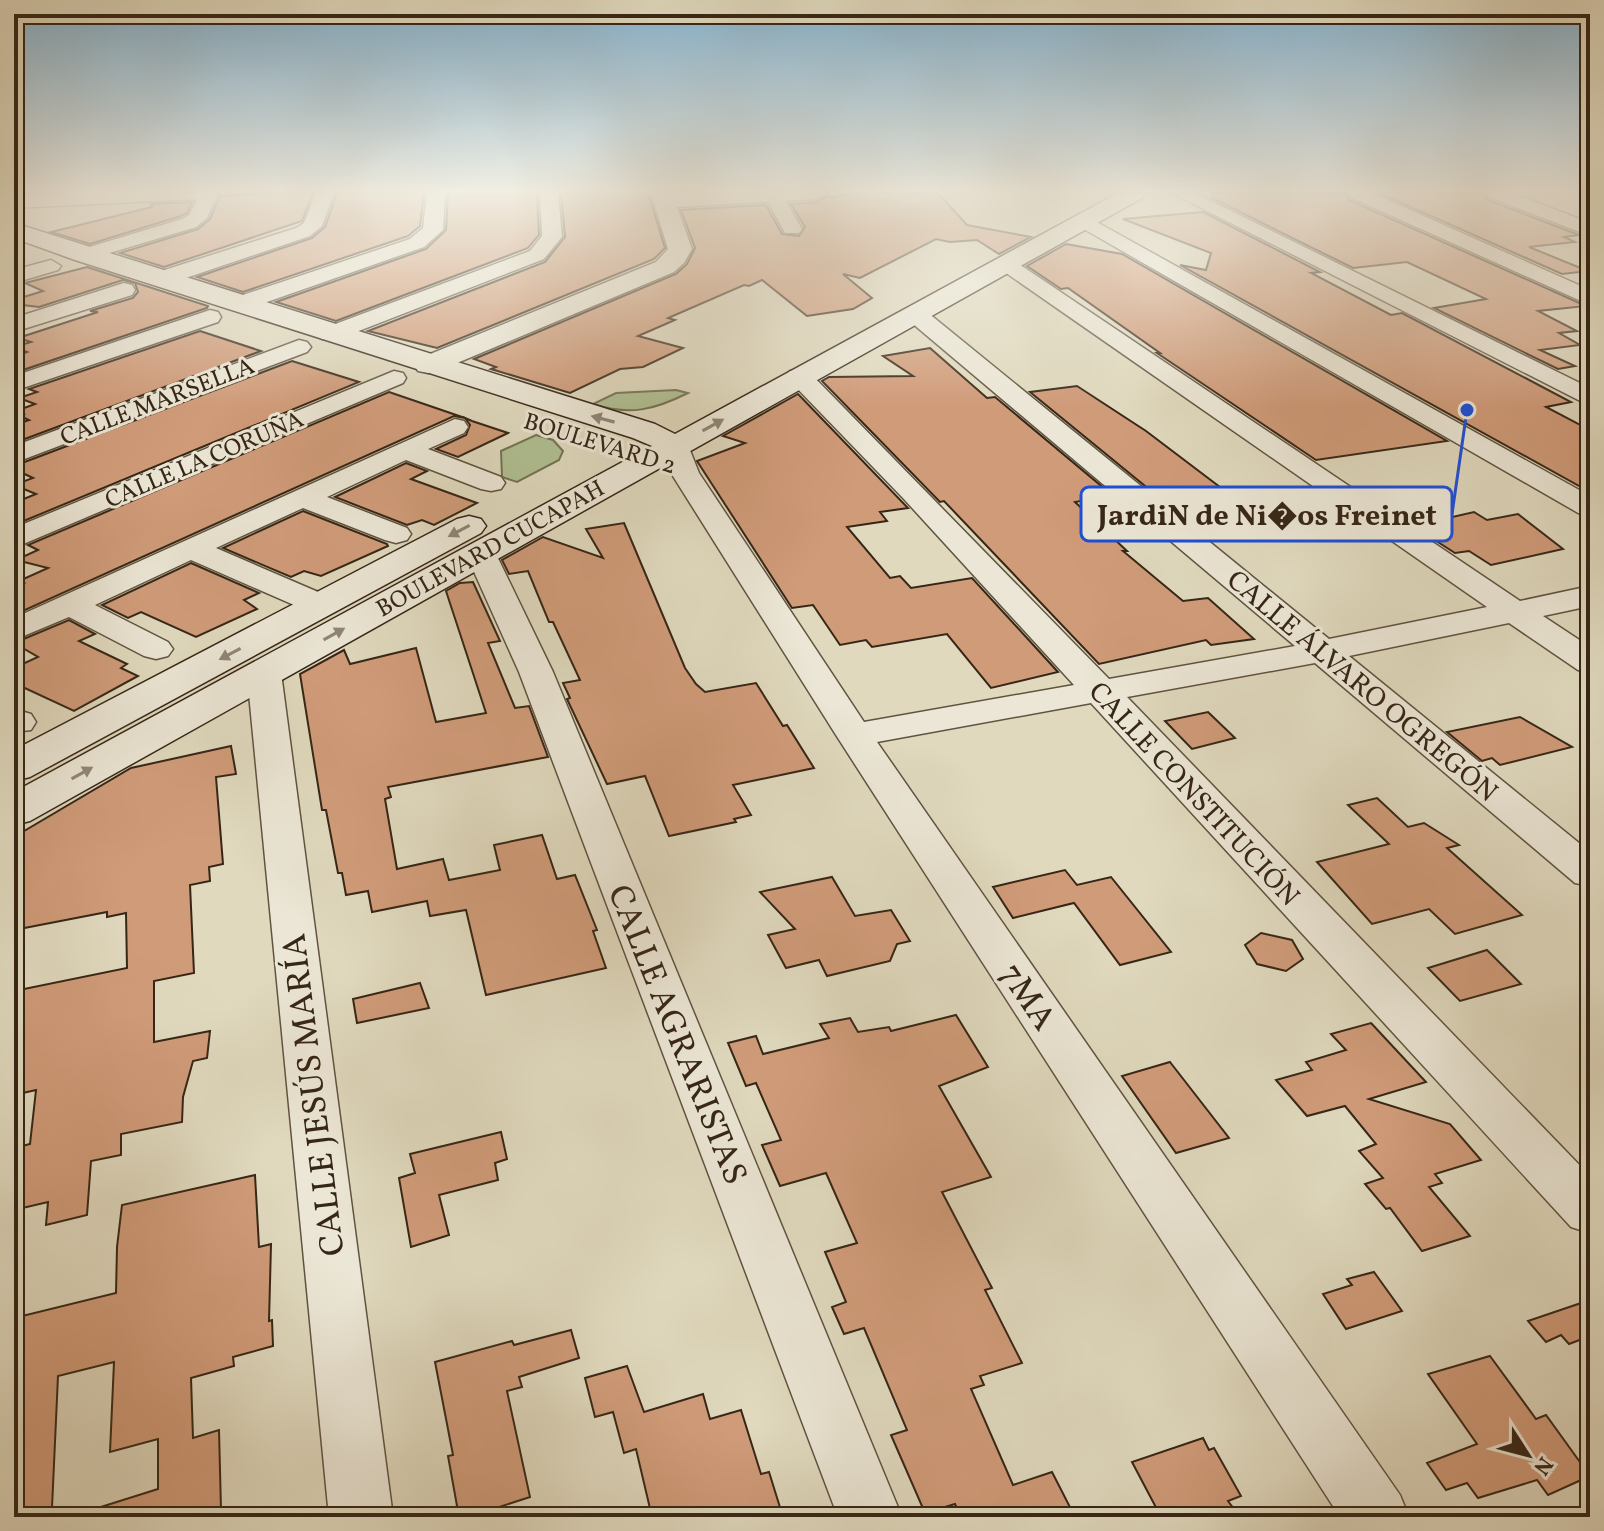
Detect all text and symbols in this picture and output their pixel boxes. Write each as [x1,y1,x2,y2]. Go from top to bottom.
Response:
street label: CALLE MARSELLA [56,350,260,456]
street label: CALLE LA CORUÑA [100,404,310,518]
street label: BOULEVARD 2 [519,406,680,484]
one-way arrow [590,412,614,425]
one-way arrow [702,418,725,432]
street label: BOULEVARD CUCAPAH [371,473,611,627]
callout: JardiN de Ni�os Freinet [1081,487,1452,541]
text: JardiN de Ni�os Freinet [1096,496,1437,538]
one-way arrow [448,524,470,538]
street label: CALLE ÁLVARO OGREGÓN [1217,562,1505,812]
one-way arrow [323,627,346,641]
one-way arrow [218,647,241,660]
street label: CALLE CONSTITUCIÓN [1079,674,1308,916]
one-way arrow [71,767,93,781]
street label: CALLE AGRARISTAS [594,879,757,1192]
street label: CALLE JESÚS MARÍA [272,931,359,1258]
street label: 7MA [986,955,1066,1041]
north arrow [1488,1415,1568,1495]
text: N [1525,1450,1559,1481]

